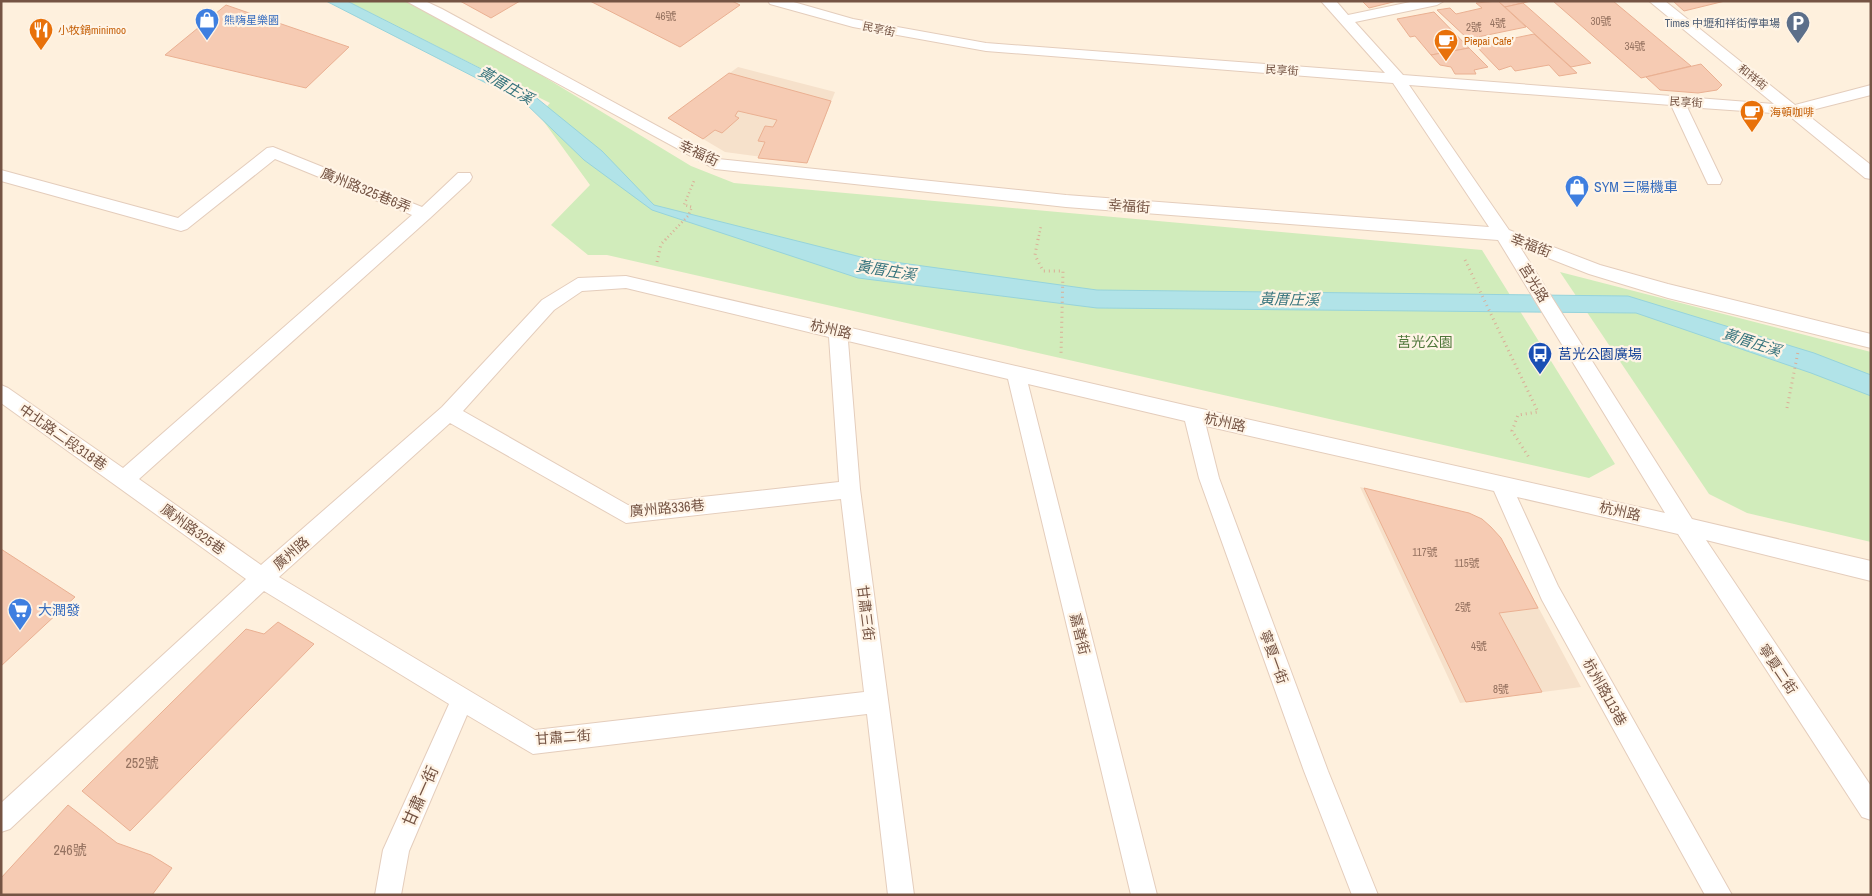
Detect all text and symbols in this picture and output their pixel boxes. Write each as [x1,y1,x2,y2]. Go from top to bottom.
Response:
shop icon: 熊嗨星樂園 [194,7,220,41]
house number: 46號 [655,9,677,23]
parking icon: Times 中壢和祥街停車場 [1785,10,1811,44]
place label: 熊嗨星樂園 [224,13,279,27]
house number: 30號 [1590,14,1612,28]
house number: 4號 [1490,16,1506,30]
place label: Times 中壢和祥街停車場 [1665,16,1780,30]
restaurant icon: 小牧鍋minimoo [28,17,54,51]
street label: 民享街 [861,19,897,39]
house number: 2號 [1466,20,1482,34]
place label: 小牧鍋minimoo [58,23,126,37]
cafe icon: Piepai Cafe’ [1433,28,1459,62]
place label: Piepai Cafe’ [1464,34,1514,48]
house number: 34號 [1624,39,1646,53]
water label: 黃厝庄溪 [475,61,539,110]
street label: 和祥街 [1736,61,1770,93]
street label: 民享街 [1265,62,1299,78]
street label: 民享街 [1669,94,1703,110]
cafe icon: 海頓咖啡 [1739,99,1765,133]
place label: 海頓咖啡 [1770,105,1814,119]
street label: 幸福街 [676,136,722,170]
street label: 廣州路325巷6弄 [318,164,414,216]
shop icon: SYM 三陽機車 [1564,174,1590,208]
place label: SYM 三陽機車 [1594,178,1678,196]
street label: 幸福街 [1107,196,1151,216]
street label: 幸福街 [1508,229,1554,261]
water label: 黃厝庄溪 [855,255,919,285]
street label: 莒光路 [1515,260,1553,306]
water label: 黃厝庄溪 [1259,288,1321,310]
street label: 杭州路 [809,316,853,342]
water label: 黃厝庄溪 [1720,323,1786,362]
park label: 莒光公園 [1397,333,1453,351]
bus stop icon: 莒光公園廣場 [1527,341,1553,375]
place label: 莒光公園廣場 [1558,345,1642,363]
street label: 中北路二段318巷 [16,400,110,474]
street label: 杭州路 [1203,409,1247,435]
street label: 廣州路336巷 [629,496,705,520]
street label: 杭州路 [1598,498,1642,524]
street label: 廣州路325巷 [157,500,229,558]
street label: 廣州路 [269,532,313,574]
house number: 117號 [1412,545,1438,559]
house number: 115號 [1454,556,1480,570]
street label: 甘肅三街 [854,584,878,642]
supermarket icon: 大潤發 [7,597,33,631]
house number: 2號 [1455,600,1471,614]
place label: 大潤發 [38,601,80,619]
street label: 嘉善街 [1066,611,1094,657]
street label: 寧夏一街 [1256,628,1292,686]
house number: 4號 [1471,639,1487,653]
street label: 寧夏二街 [1755,641,1801,697]
street label: 杭州路113巷 [1579,655,1631,729]
house number: 8號 [1493,682,1509,696]
street label: 甘肅二街 [534,726,592,748]
house number: 252號 [125,754,159,772]
street label: 甘肅一街 [397,762,443,830]
house number: 246號 [53,841,87,859]

